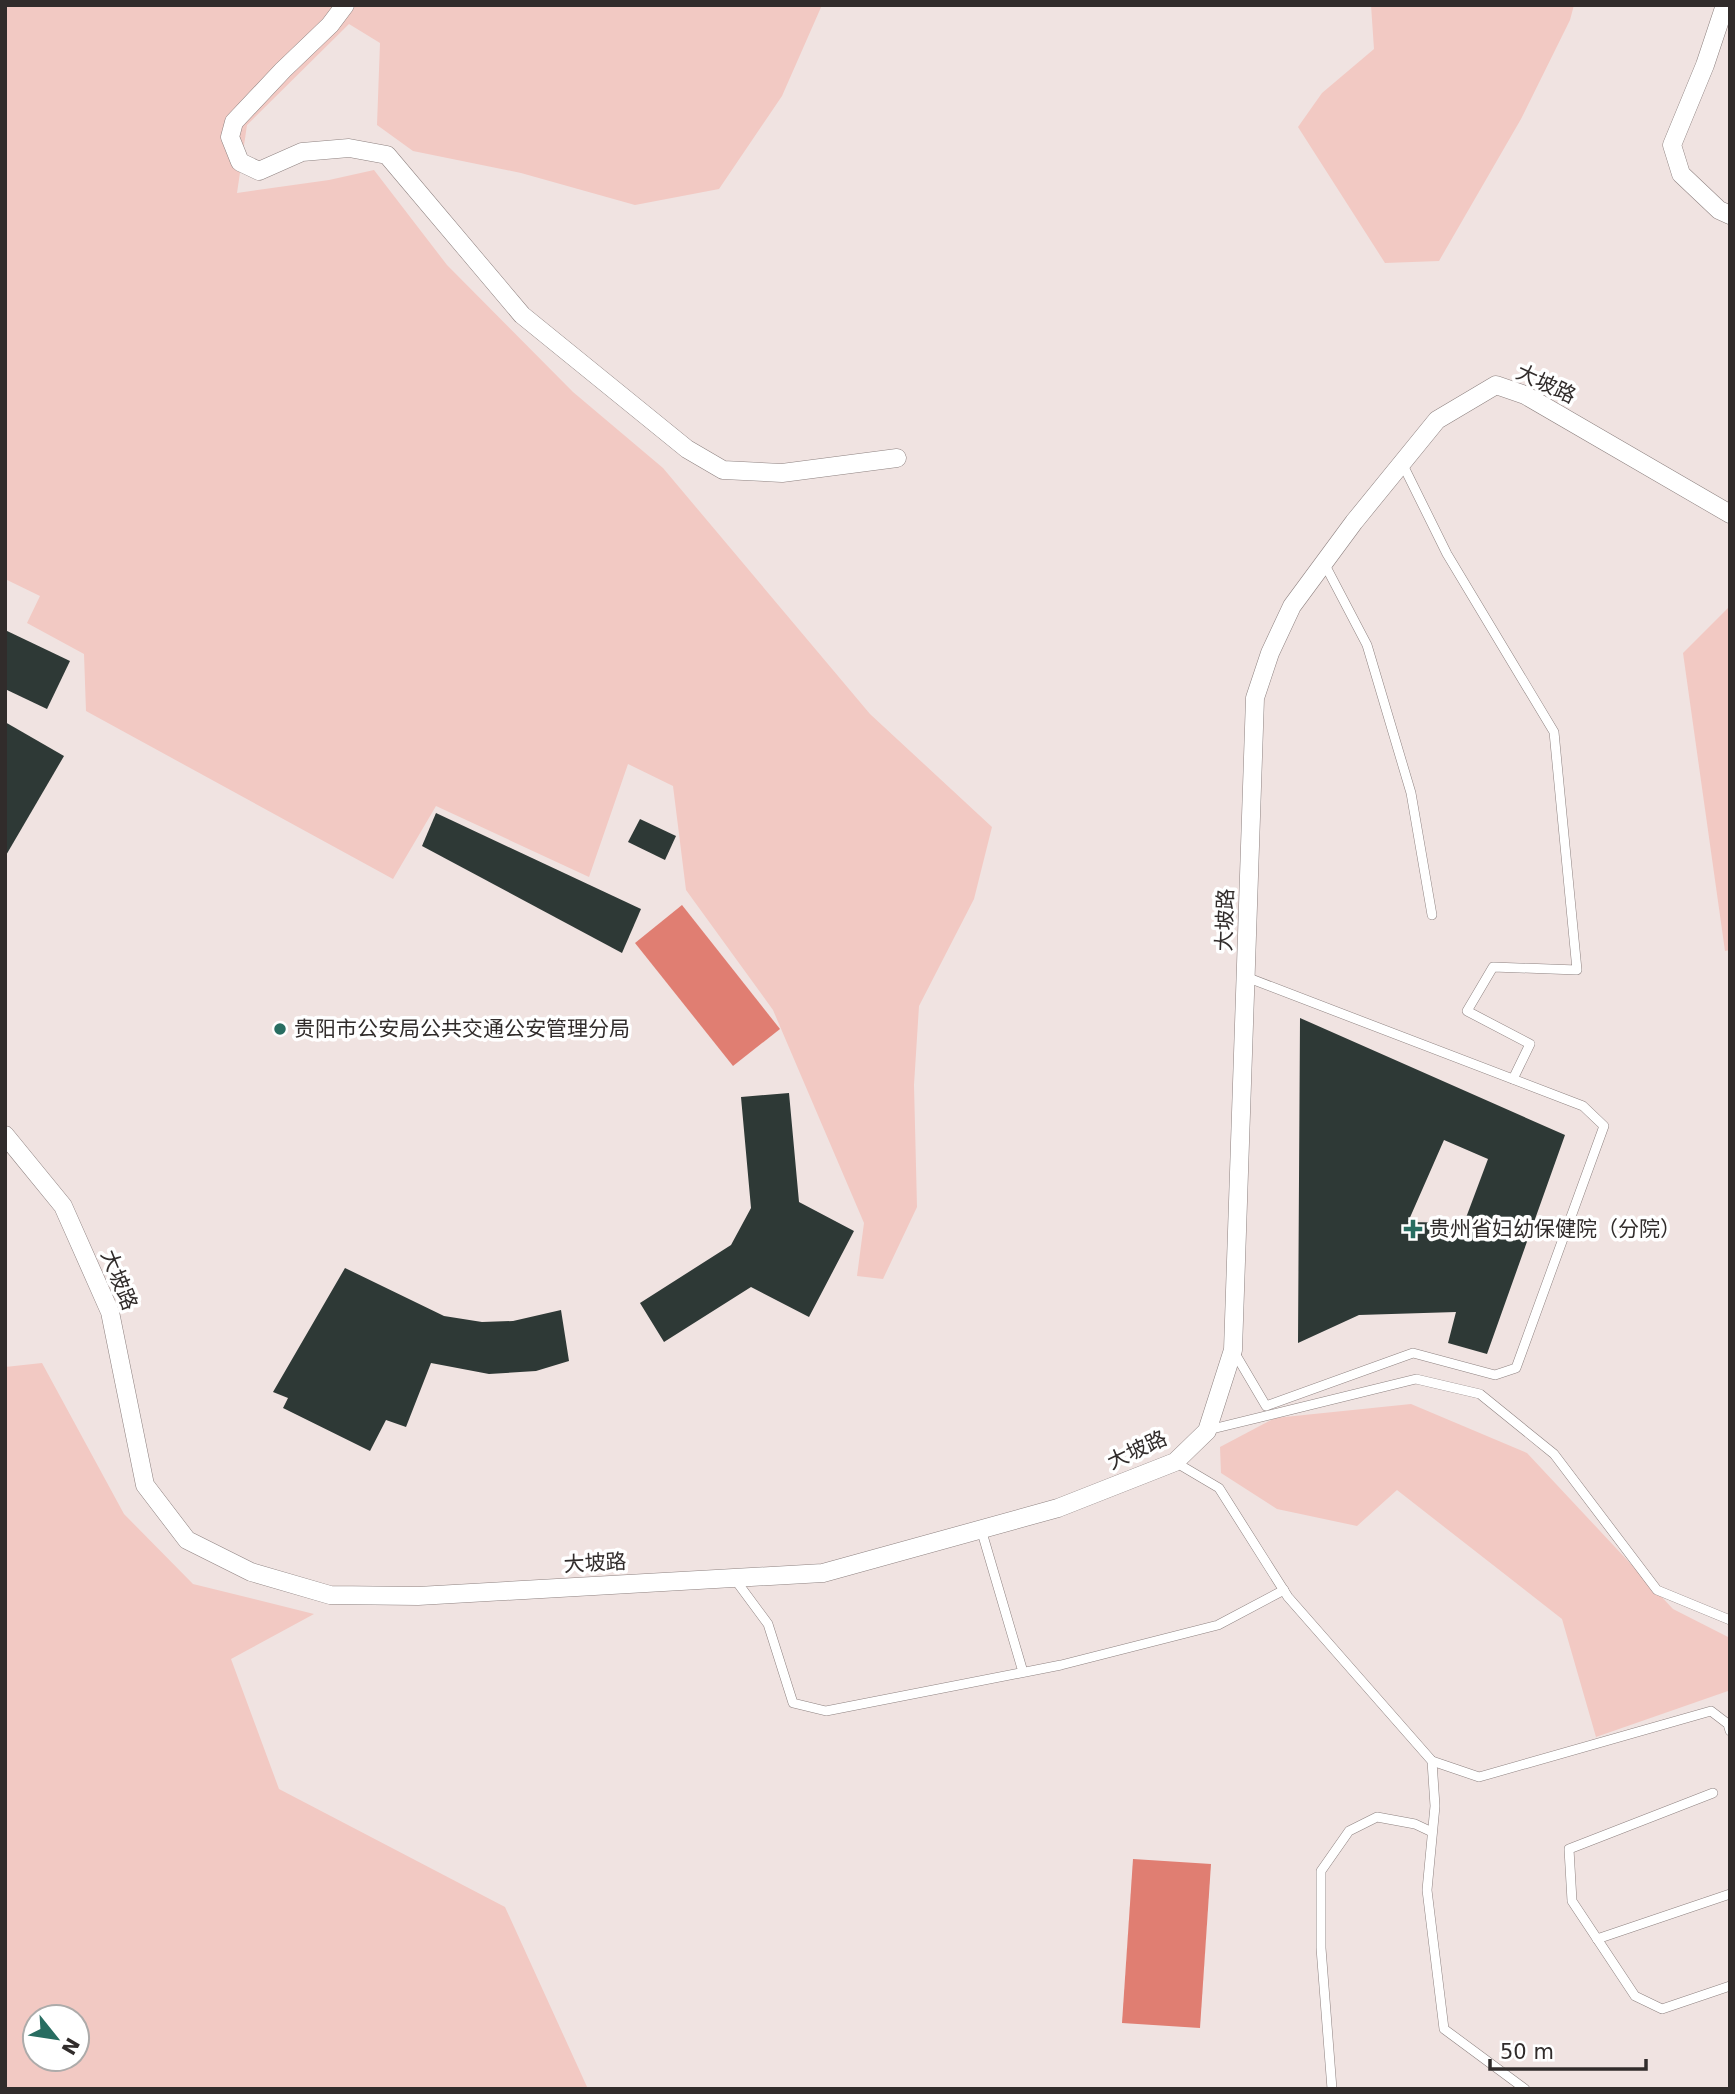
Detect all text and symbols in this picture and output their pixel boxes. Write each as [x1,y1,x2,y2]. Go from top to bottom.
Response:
street label: 大坡路 [1512,360,1580,408]
street label: 大坡路 [1212,888,1238,952]
place label: 贵阳市公安局公共交通公安管理分局 [294,1017,630,1041]
marker: 贵阳市公安局公共交通公安管理分局 [272,1021,288,1037]
place label: 贵州省妇幼保健院（分院） [1429,1217,1681,1241]
marker: 贵州省妇幼保健院（分院） [1403,1219,1423,1239]
street label: 大坡路 [96,1246,142,1314]
street label: 大坡路 [1103,1426,1171,1474]
street label: 大坡路 [563,1549,627,1577]
north arrow [21,2003,91,2073]
scale bar [1490,2028,1646,2072]
text: N [57,2034,84,2059]
text: 50 m [1500,2040,1554,2064]

